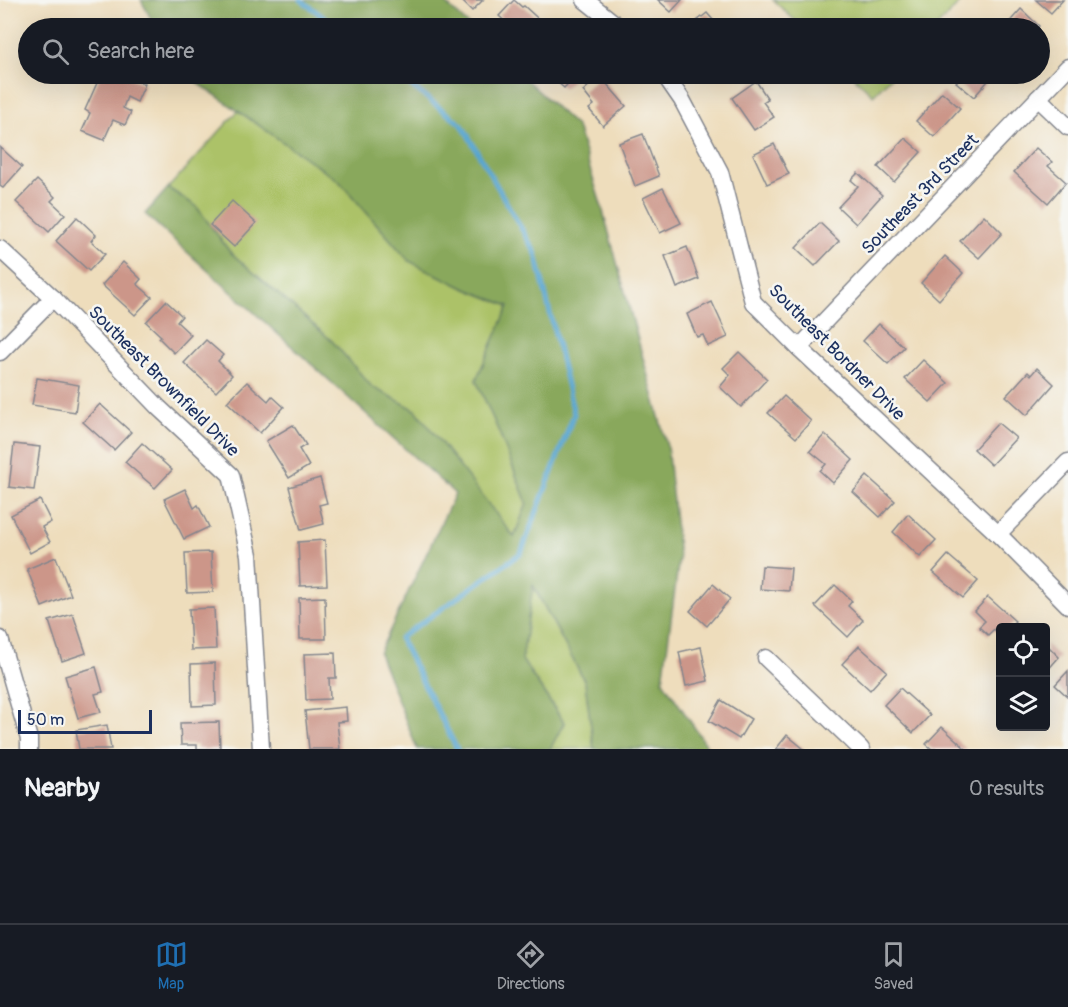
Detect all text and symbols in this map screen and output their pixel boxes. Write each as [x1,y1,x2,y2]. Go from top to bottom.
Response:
search box [18,18,1050,84]
icon: search [39,35,72,68]
text: Search here [87,37,194,65]
street label: Southeast 3rd Street [857,129,984,260]
street label: Southeast Bordner Drive [763,279,910,426]
street label: Southeast Brownfield Drive [83,301,244,462]
map controls [996,623,1050,731]
button: locate [996,623,1050,677]
button: layers [996,677,1050,731]
scale bar [18,707,152,734]
text: 50 m [27,710,64,730]
text: Nearby [24,772,100,804]
text: 0 results [969,776,1044,801]
tab: Map [155,938,188,994]
tab: Directions [497,938,565,994]
tab: Saved [874,938,913,994]

